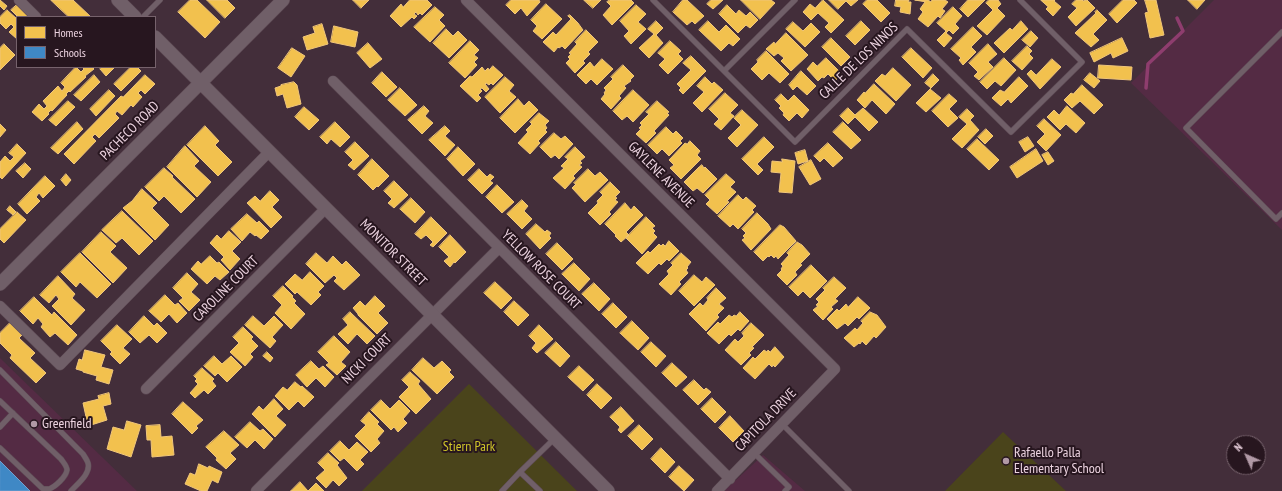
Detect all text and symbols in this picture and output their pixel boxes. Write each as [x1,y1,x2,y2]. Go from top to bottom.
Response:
legend [16,16,156,68]
street label: CALLE DE LOS NINOS [816,19,902,103]
text: Homes [54,25,82,40]
text: Schools [54,45,86,60]
street label: PACHECO ROAD [97,98,163,164]
street label: GAYLENE AVENUE [624,138,698,212]
street label: MONITOR STREET [356,216,430,290]
street label: YELLOW ROSE COURT [498,227,584,313]
street label: CAROLINE COURT [190,253,262,325]
street label: NICKI COURT [339,331,395,387]
street label: CAPITOLA DRIVE [732,385,800,455]
place label: Greenfield [42,416,92,432]
marker: Greenfield [29,419,39,429]
north arrow [1226,435,1266,475]
park label: Stiern Park [443,439,495,455]
text: N [1231,440,1245,454]
place label: Rafaello Palla Elementary School [1014,445,1104,478]
marker: Rafaello Palla Elementary School [1001,456,1011,466]

